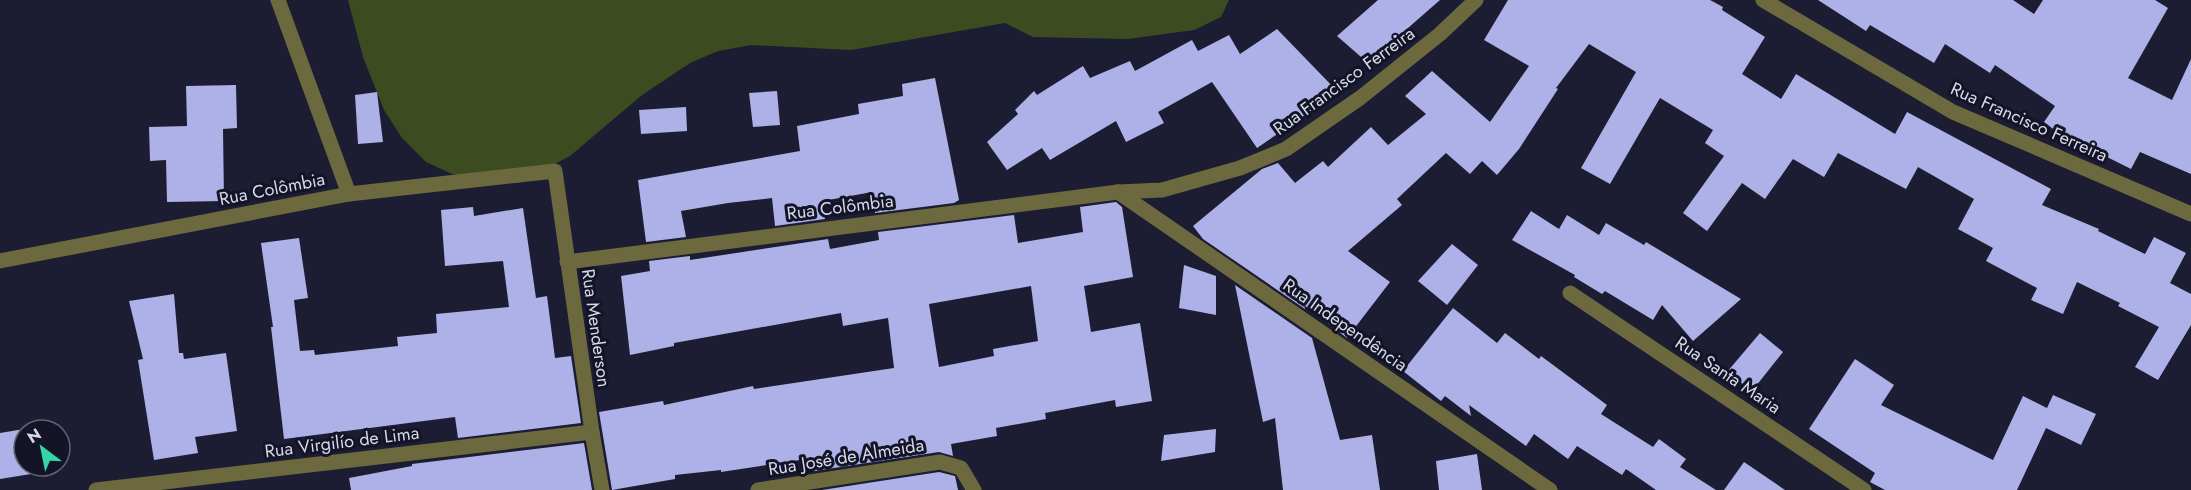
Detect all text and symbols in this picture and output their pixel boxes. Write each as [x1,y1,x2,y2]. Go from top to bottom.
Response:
street label: Rua Francisco Ferreira [1268,21,1420,141]
street label: Rua Francisco Ferreira [1946,76,2112,168]
street label: Rua Colômbia [217,166,327,212]
street label: Rua Colômbia [785,188,895,226]
street label: Rua Menderson [575,267,617,389]
street label: Rua Independência [1277,272,1413,378]
street label: Rua Santa Maria [1670,330,1786,420]
north arrow [12,418,72,478]
street label: Rua Virgilío de Lima [263,420,421,464]
text: N [23,423,46,449]
street label: Rua José de Almeida [766,432,926,482]

